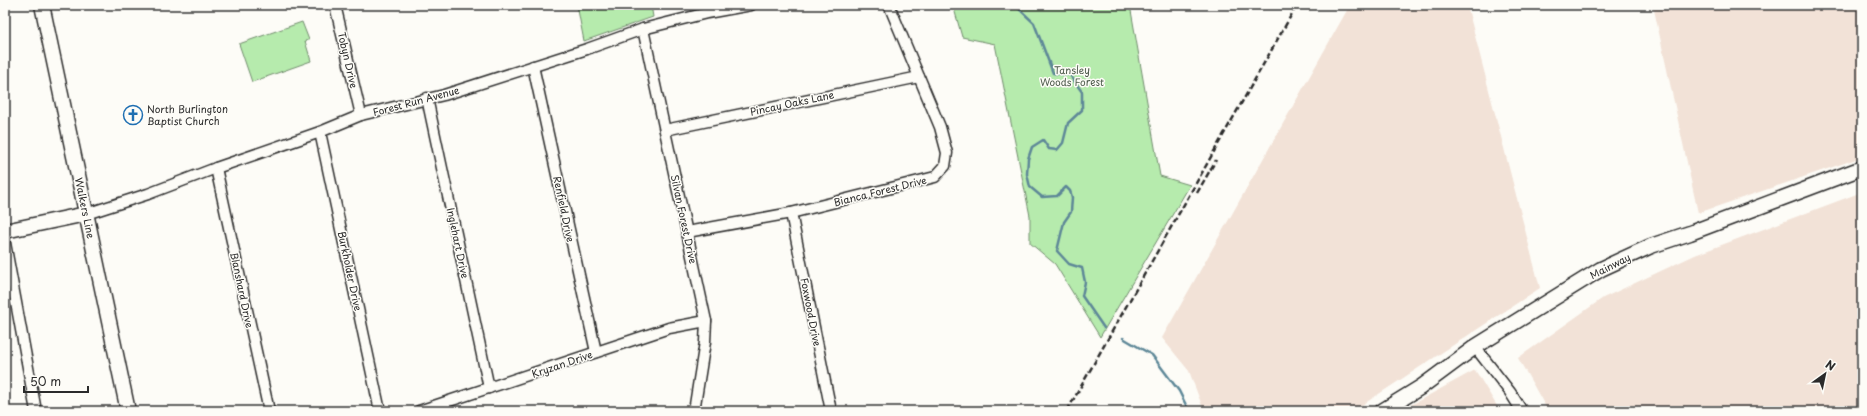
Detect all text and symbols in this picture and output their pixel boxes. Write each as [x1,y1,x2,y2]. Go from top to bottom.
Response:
street label: Tobyn Drive [335,30,362,89]
park label: Tansley Woods Forest [1040,62,1104,89]
street label: Forest Run Avenue [371,82,461,119]
street label: Pincay Oaks Lane [748,86,836,120]
place label: North Burlington Baptist Church [147,101,228,128]
church icon: North Burlington Baptist Church [122,104,144,126]
street label: Bianca Forest Drive [832,172,928,209]
street label: Silvan Forest Drive [668,173,701,265]
street label: Renfield Drive [550,174,579,243]
street label: Walkers Line [72,176,99,240]
street label: Inglehart Drive [444,206,473,280]
street label: Burkholder Drive [335,230,366,312]
street label: Mainway [1587,249,1633,283]
street label: Blanshard Drive [227,251,258,330]
street label: Foxwood Drive [798,276,825,347]
street label: Kryzan Drive [529,346,595,382]
north arrow [1805,354,1845,394]
text: N [1822,356,1839,375]
scale bar [24,368,88,394]
text: 50 m [30,372,61,390]

